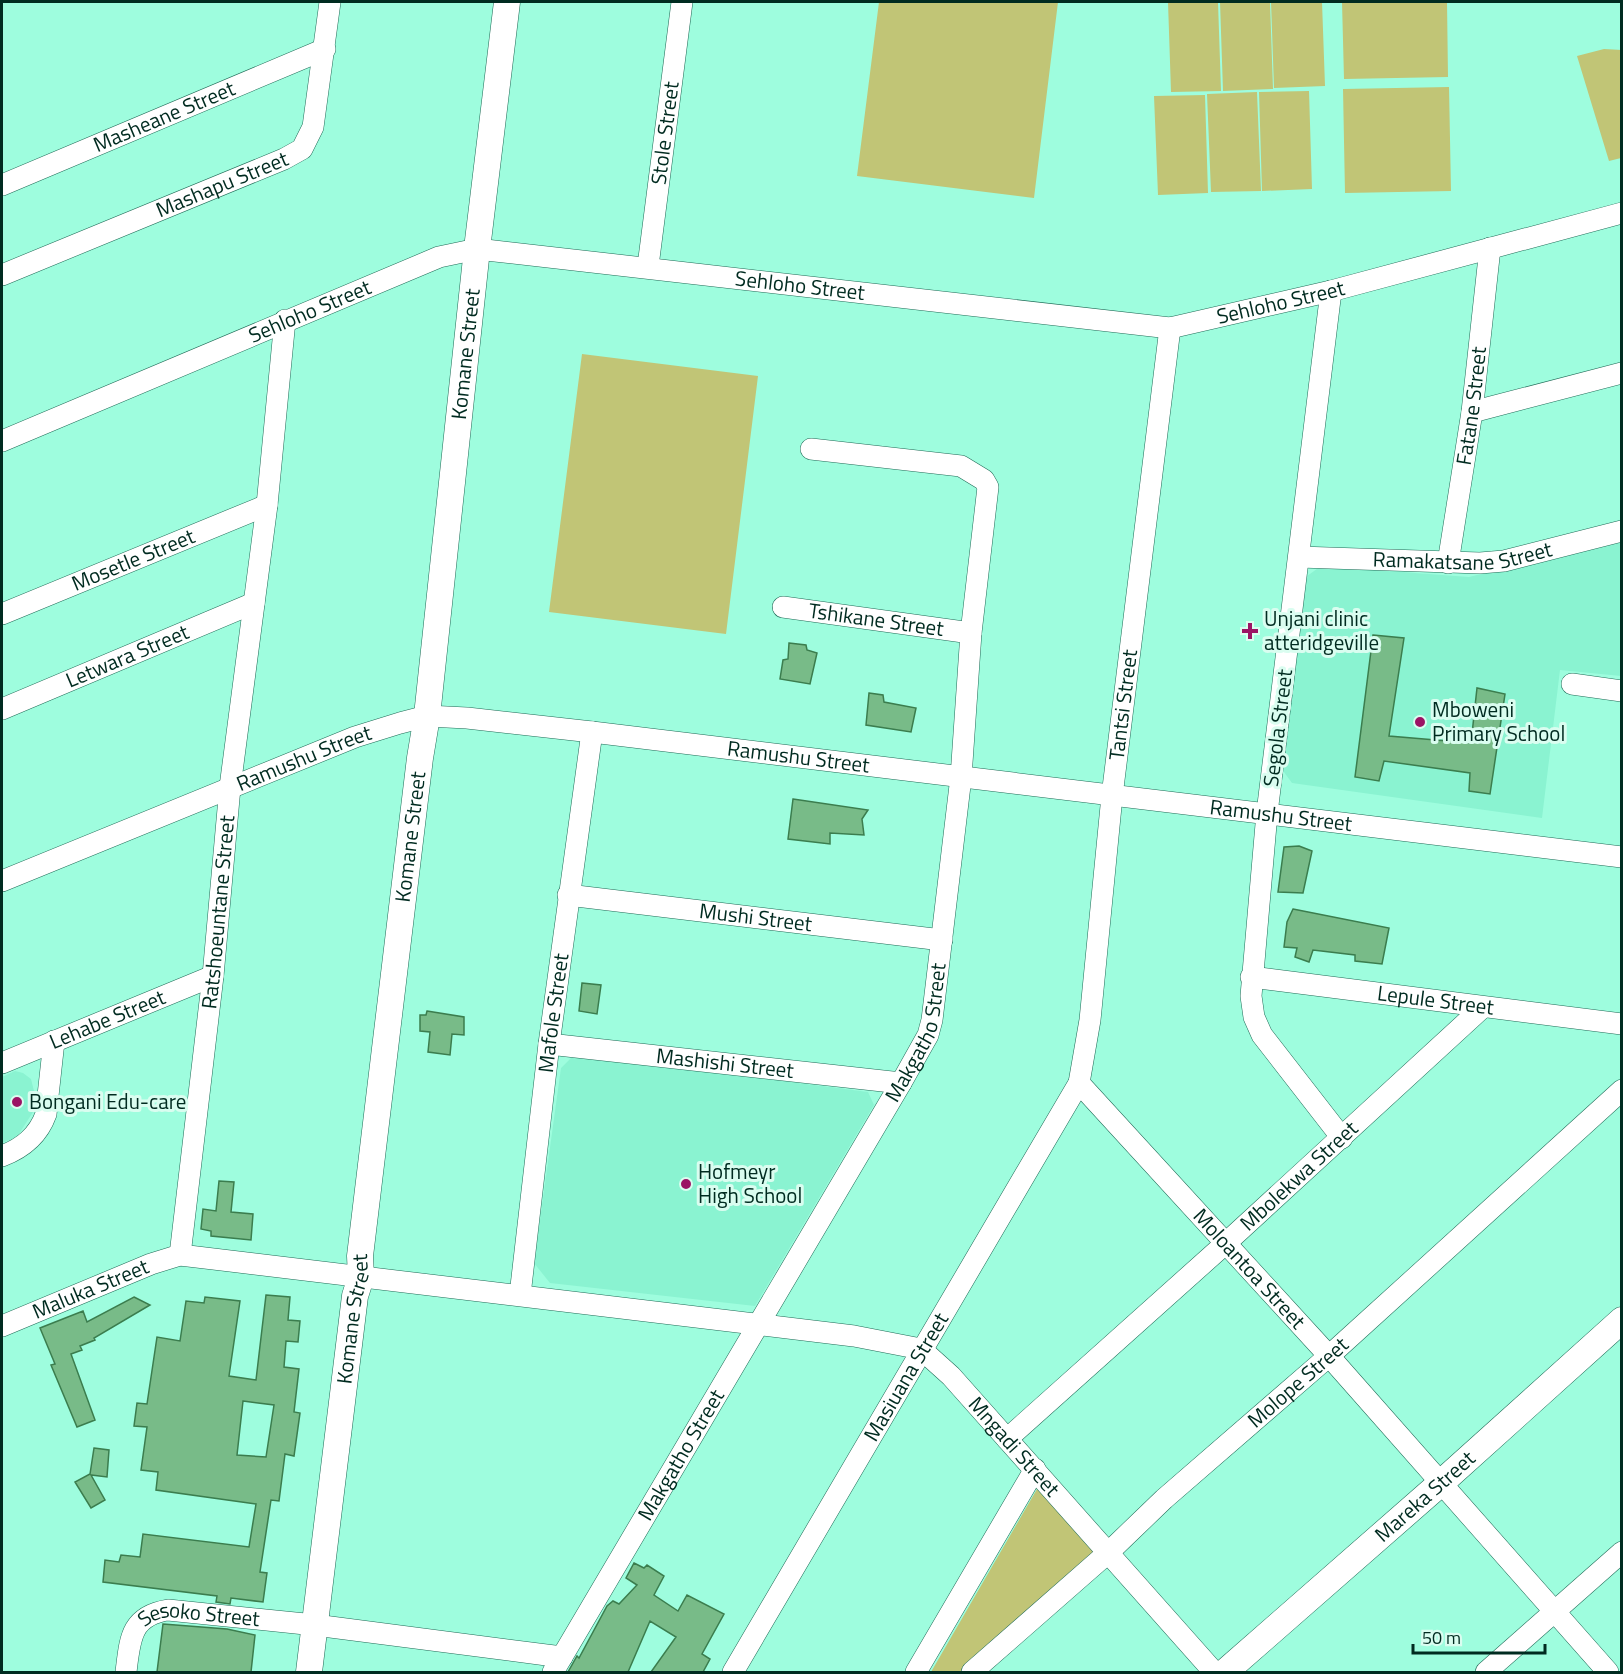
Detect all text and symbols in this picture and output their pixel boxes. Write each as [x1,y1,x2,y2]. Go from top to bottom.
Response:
street label: Masheane Street [88,71,240,160]
street label: Stole Street [642,79,687,187]
street label: Mashapu Street [151,142,293,225]
street label: Sehloho Street [733,262,867,308]
street label: Sehloho Street [243,270,376,351]
street label: Sehloho Street [1213,271,1349,332]
street label: Komane Street [442,286,488,421]
street label: Fatane Street [1447,344,1494,467]
street label: Mosetle Street [66,519,200,599]
street label: Ramakatsane Street [1372,532,1556,578]
street label: Tshikane Street [807,594,946,644]
place label: Unjani clinic atteridgeville [1264,602,1379,658]
street label: Letwara Street [60,615,194,695]
marker: Unjani clinic atteridgeville [1241,622,1259,640]
street label: Tantsi Street [1100,647,1145,762]
street label: Segola Street [1254,667,1300,788]
place label: Mboweni Primary School [1432,693,1565,749]
marker: Mboweni Primary School [1413,715,1427,729]
street label: Ramushu Street [231,716,376,799]
street label: Ramushu Street [726,732,872,781]
street label: Komane Street [386,769,433,904]
street label: Ramushu Street [1208,790,1355,839]
street label: Ratshoeuntane Street [192,813,242,1011]
street label: Mushi Street [698,894,815,939]
street label: Mafole Street [529,950,576,1074]
street label: Makgatho Street [876,961,954,1108]
street label: Lepule Street [1376,976,1496,1023]
street label: Lehabe Street [44,980,170,1057]
street label: Mashishi Street [655,1039,796,1086]
place label: Bongani Edu-care [29,1085,186,1117]
marker: Bongani Edu-care [10,1095,24,1109]
street label: Mbolekwa Street [1232,1112,1365,1238]
place label: Hofmeyr High School [698,1155,802,1211]
marker: Hofmeyr High School [679,1177,693,1191]
street label: Moloantoa Street [1186,1201,1314,1336]
street label: Maluka Street [27,1249,154,1327]
street label: Komane Street [327,1253,377,1386]
street label: Masiuana Street [855,1306,956,1447]
street label: Molope Street [1240,1328,1356,1435]
street label: Makgatho Street [629,1382,732,1526]
street label: Mngadi Street [961,1389,1069,1504]
street label: Mareka Street [1367,1442,1482,1549]
street label: Sesoko Street [130,1593,262,1634]
scale bar [1413,1617,1545,1655]
text: 50 m [1422,1624,1461,1651]

